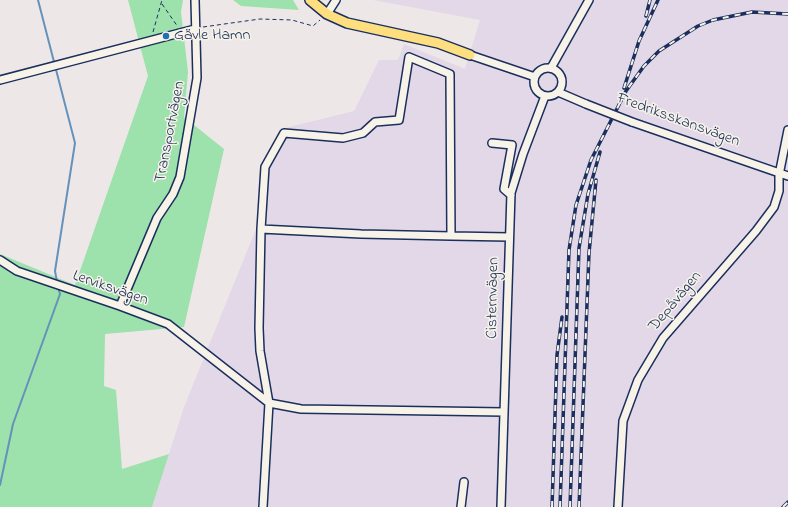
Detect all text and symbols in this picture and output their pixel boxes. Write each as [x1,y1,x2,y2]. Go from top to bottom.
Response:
place label: Gävle Hamn [174,26,250,46]
marker: Gävle Hamn [161,31,171,41]
street label: Transportvägen [152,80,190,184]
street label: Fredriksskansvägen [614,90,742,152]
street label: Cisternvägen [484,257,504,339]
street label: Lerviksvägen [70,267,150,311]
street label: Depåvägen [645,268,707,336]

